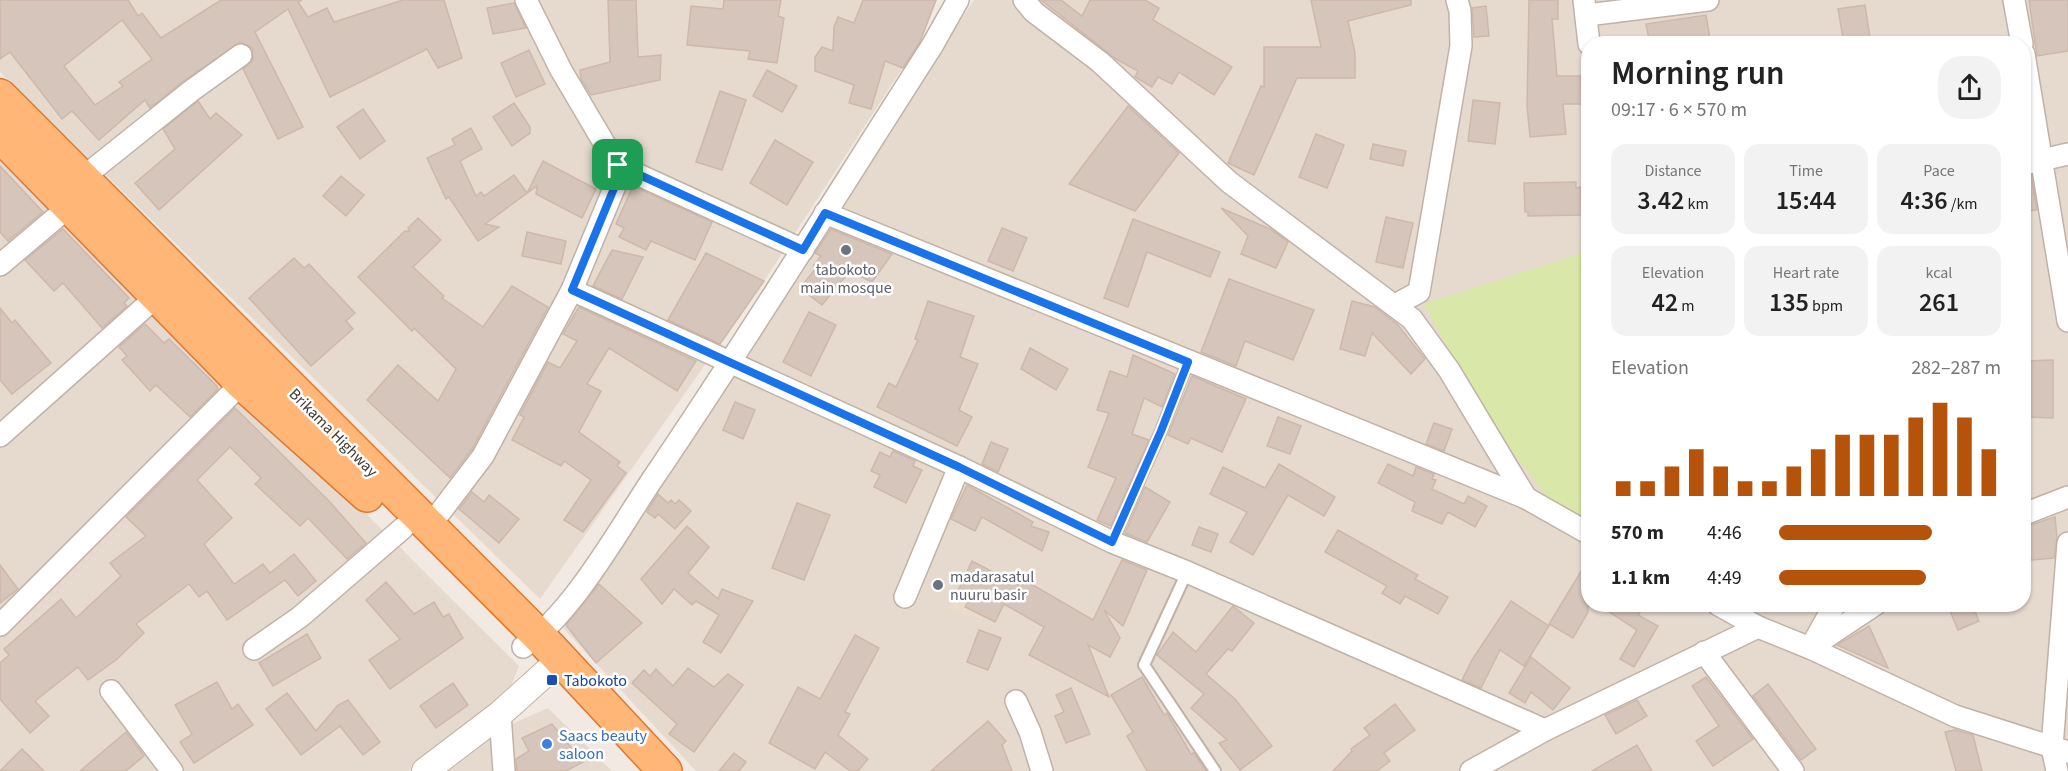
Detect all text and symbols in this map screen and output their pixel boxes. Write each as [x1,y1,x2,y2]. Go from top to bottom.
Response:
text: Morning run [1611,50,1785,97]
button: share [1938,56,2001,119]
text: 09:17 · 6 × 570 m [1611,96,1747,124]
pin [592,139,643,190]
icon: arrive [601,148,634,181]
text: Distance [1645,160,1701,182]
text: Time [1789,160,1823,182]
text: Pace [1923,160,1955,182]
text: 3.42 [1637,182,1684,219]
text: 15:44 [1776,182,1836,219]
text: 4:36 [1900,182,1948,219]
text: km [1684,193,1709,215]
text: /km [1948,193,1978,215]
marker: tabokoto main mosque [839,243,853,257]
place label: tabokoto main mosque [800,259,892,299]
text: Elevation [1642,262,1704,284]
text: Heart rate [1773,262,1839,284]
text: kcal [1926,262,1952,284]
text: 42 [1651,284,1678,321]
text: 135 [1769,284,1809,321]
text: 261 [1919,284,1959,321]
text: m [1678,295,1695,317]
text: bpm [1809,295,1843,317]
text: Elevation [1611,354,1689,382]
text: 282–287 m [1911,354,2001,382]
street label: Brikama Highway [284,383,383,482]
text: 570 m [1611,519,1664,547]
text: 4:46 [1707,519,1742,547]
text: 1.1 km [1611,564,1670,592]
text: 4:49 [1707,564,1742,592]
place label: madarasatul nuuru basir [950,566,1034,606]
marker: madarasatul nuuru basir [931,578,945,592]
place label: Tabokoto [564,670,627,692]
marker: Tabokoto [545,673,559,687]
place label: Saacs beauty saloon [559,725,648,765]
marker: Saacs beauty saloon [540,737,554,751]

